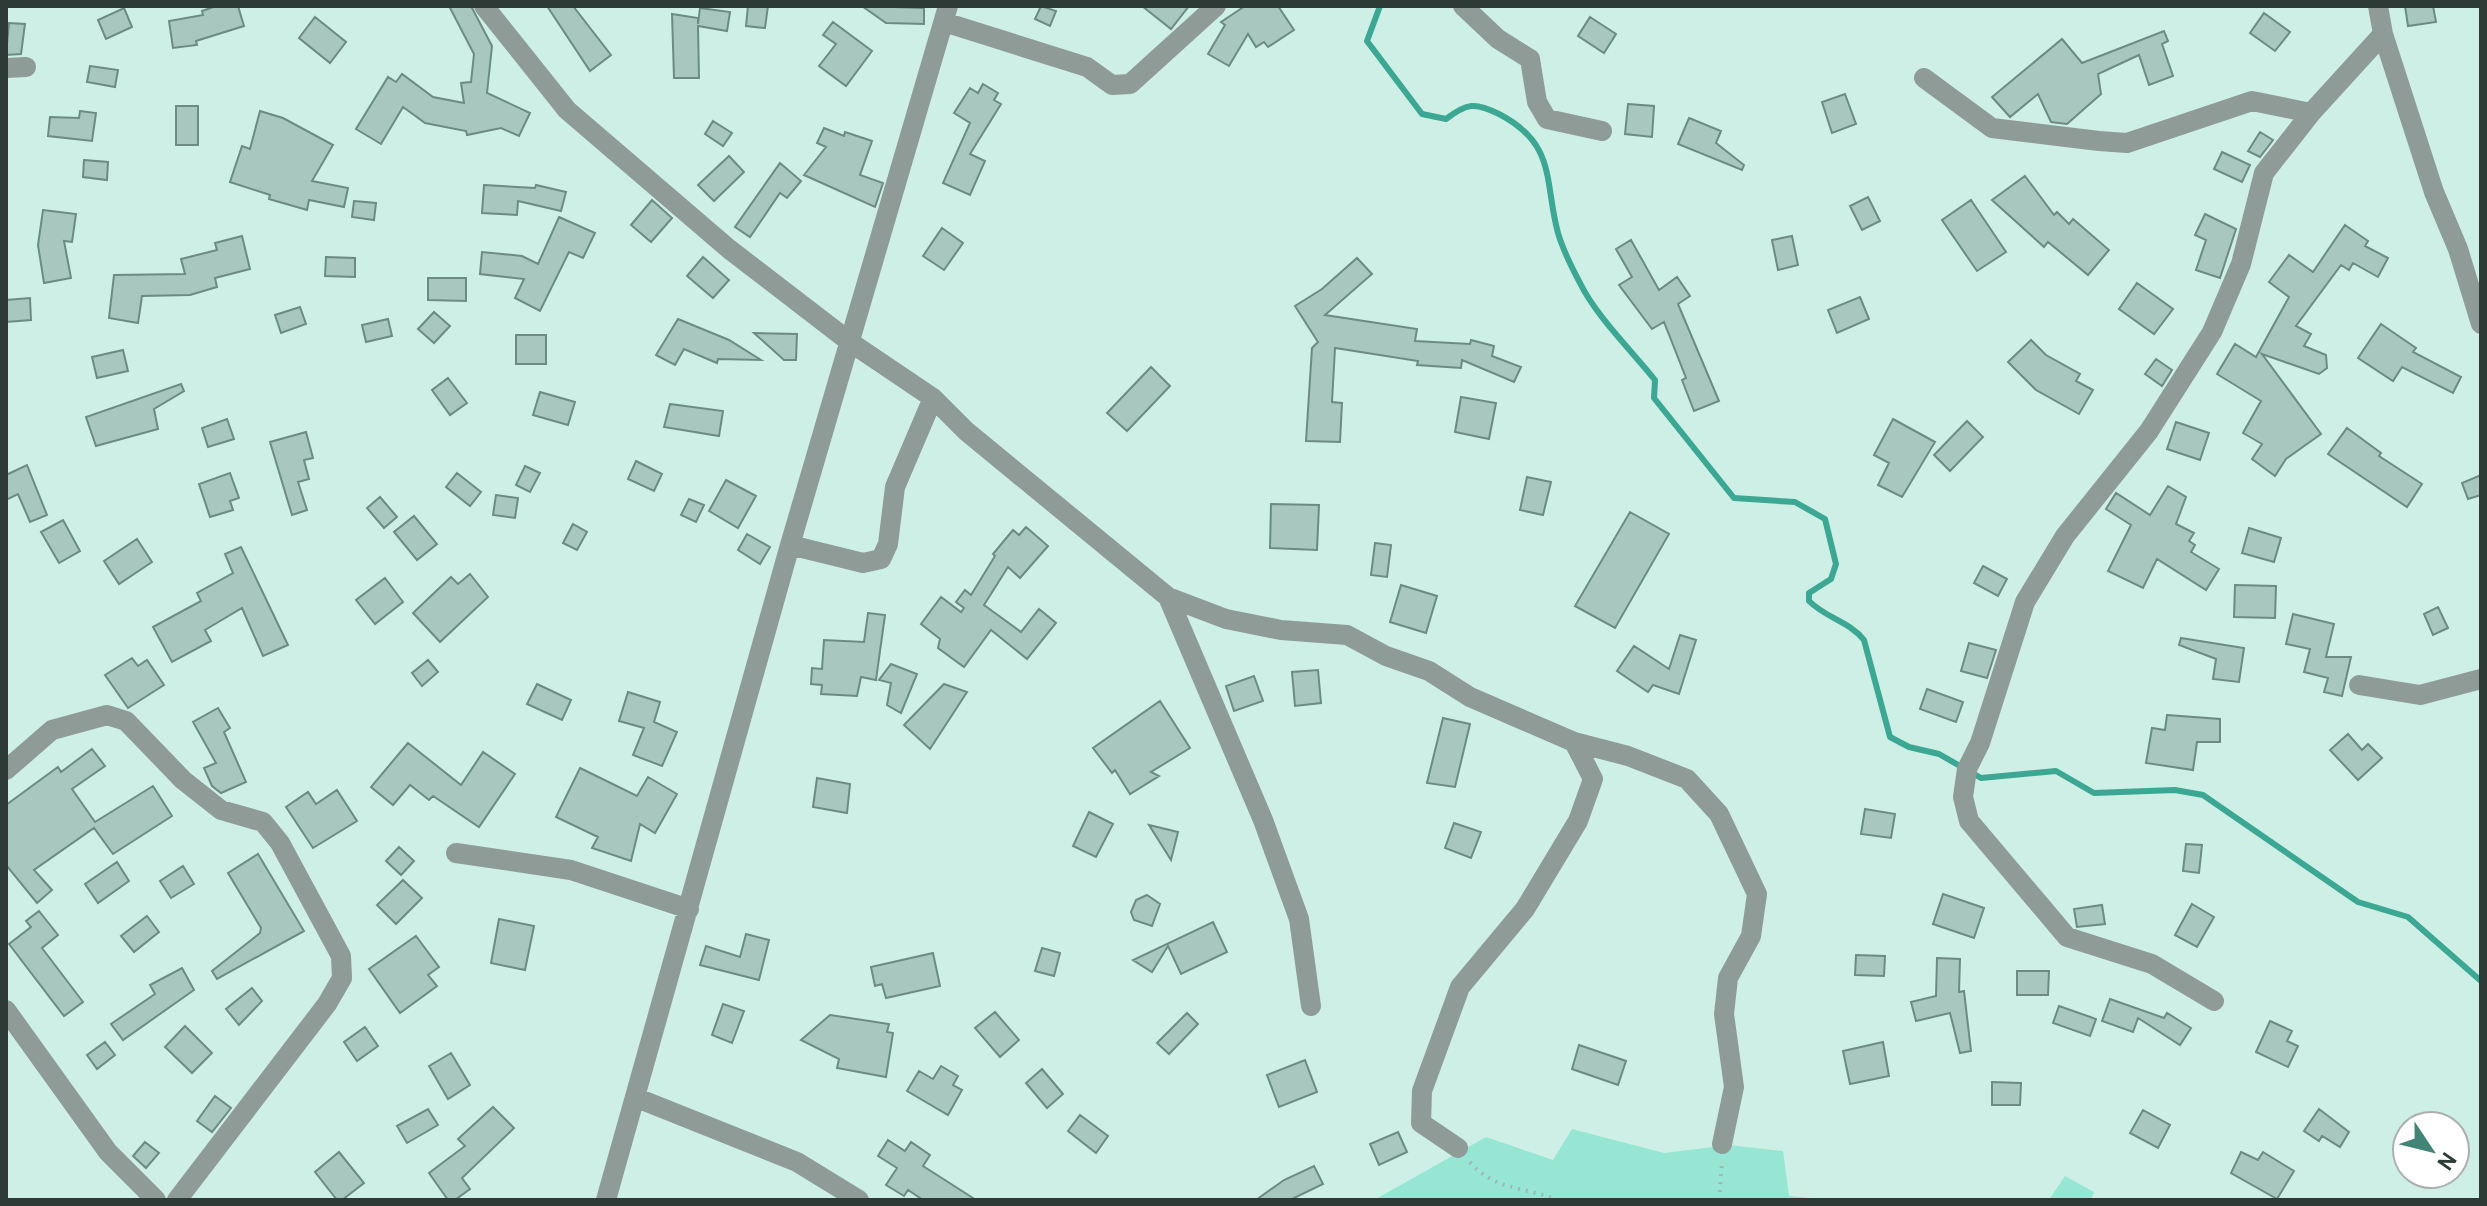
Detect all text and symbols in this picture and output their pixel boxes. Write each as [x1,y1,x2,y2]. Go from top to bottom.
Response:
north arrow [2391,1110,2471,1190]
text: N [2430,1146,2461,1174]

